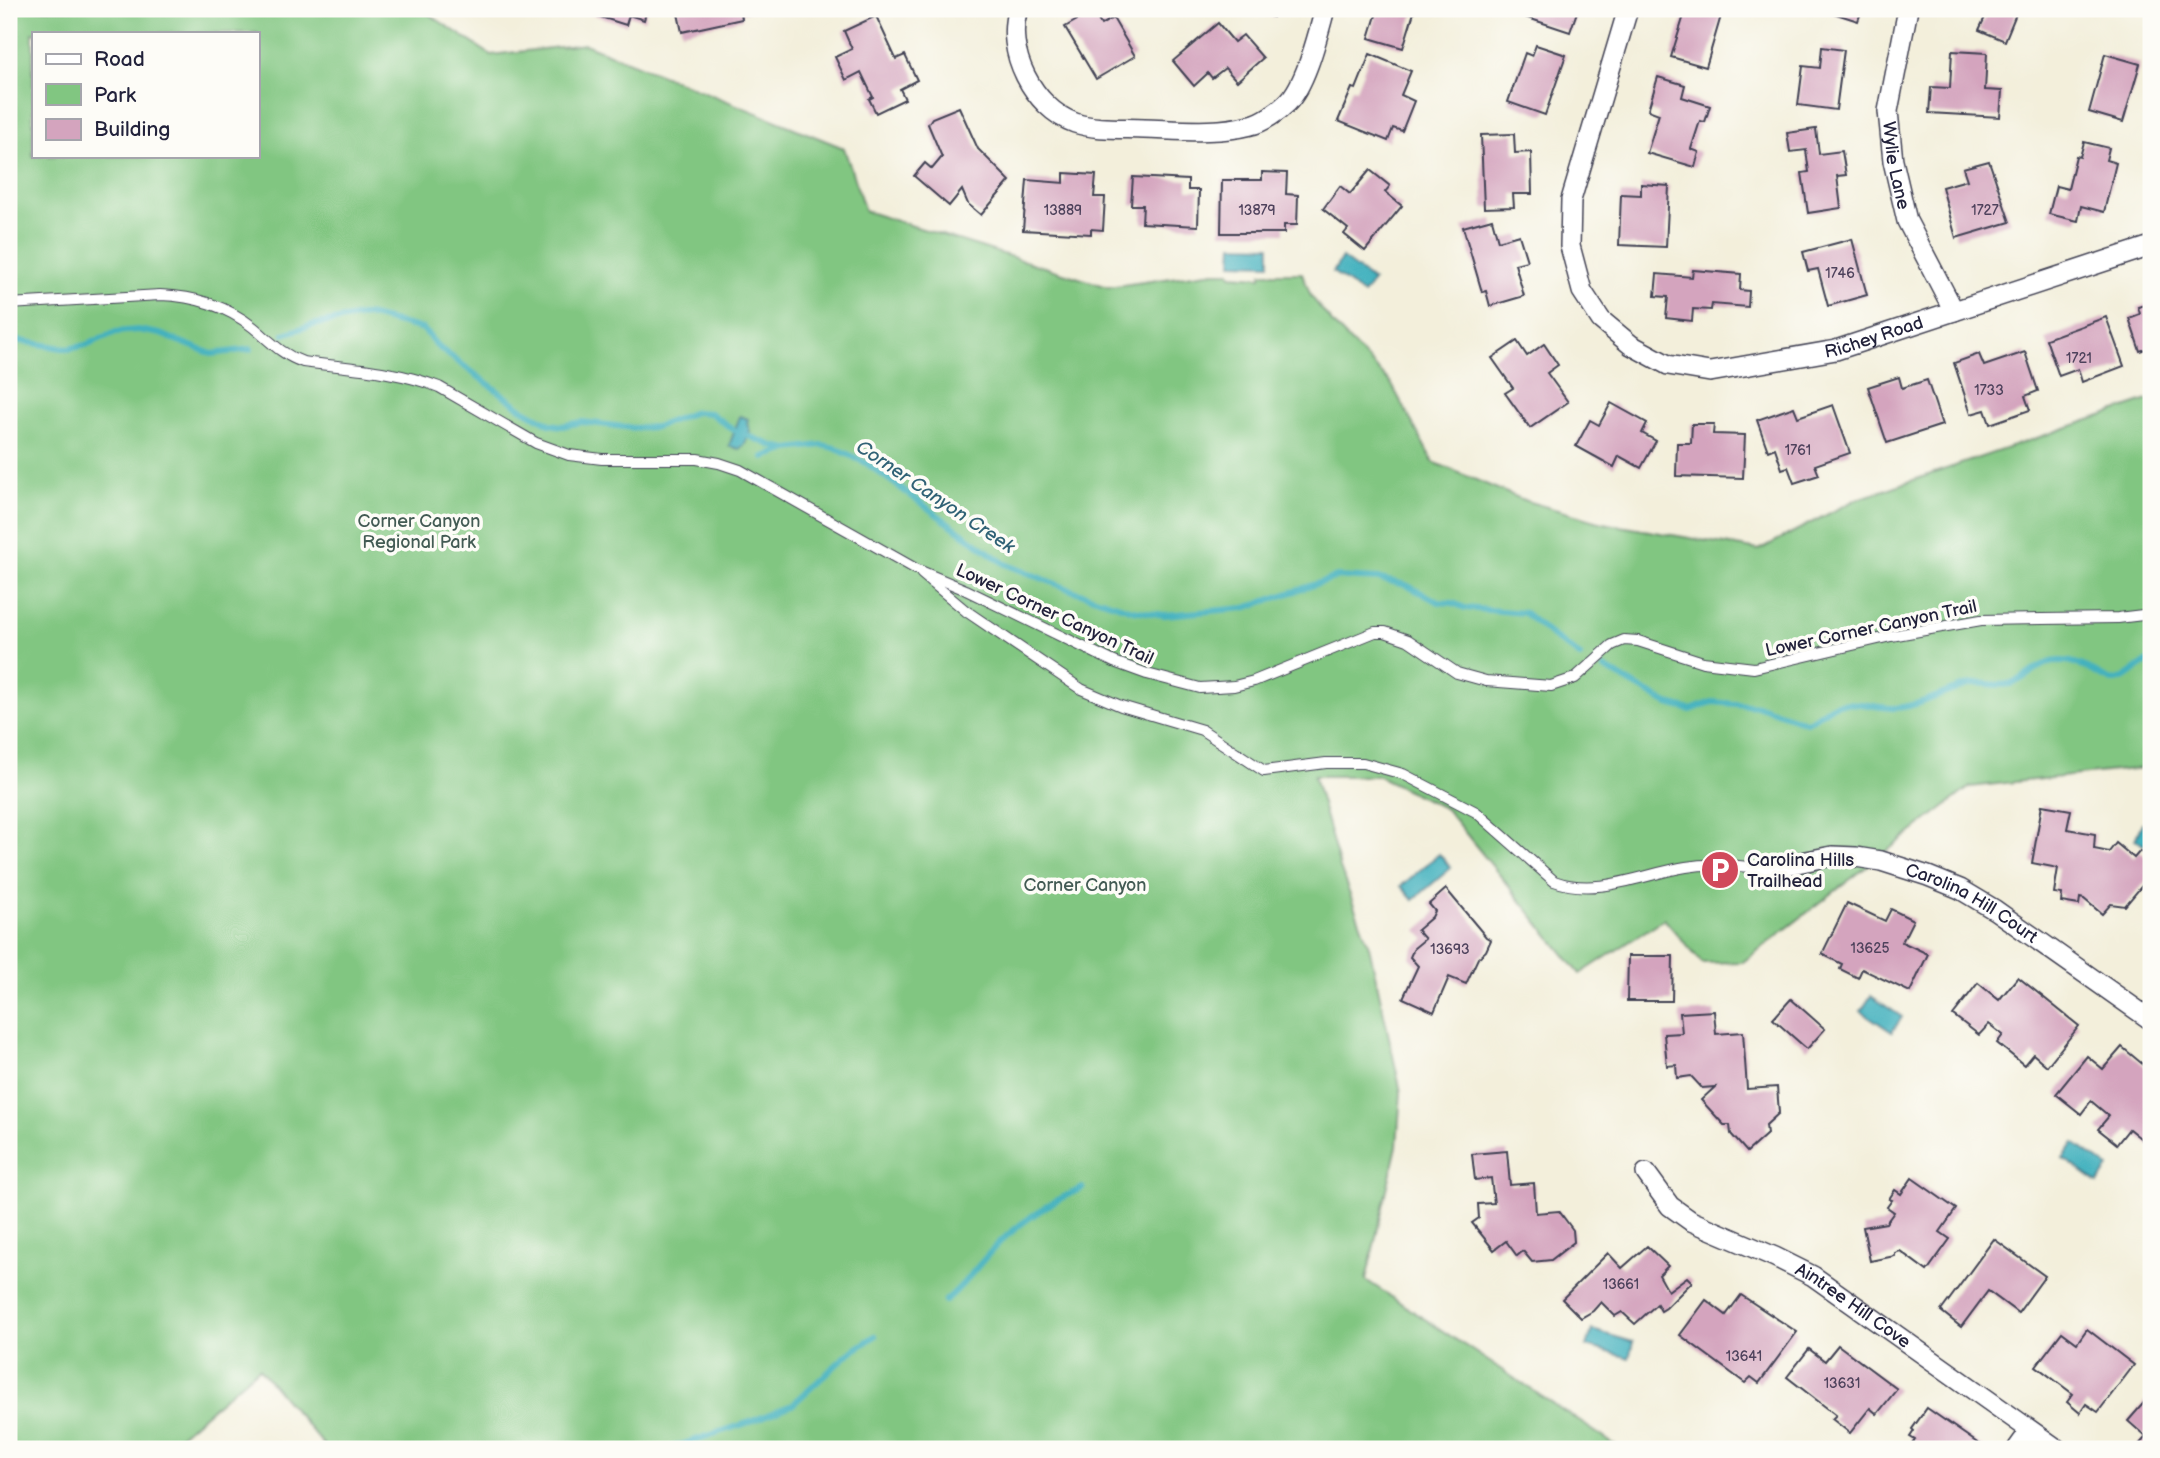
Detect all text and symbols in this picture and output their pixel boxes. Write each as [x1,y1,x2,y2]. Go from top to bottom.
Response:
legend [32,32,259,158]
text: Road [94,47,145,72]
text: Park [94,83,137,108]
text: Building [94,117,170,142]
street label: Wylie Lane [1878,121,1914,212]
house number: 13889 [1044,202,1082,219]
house number: 13879 [1238,202,1276,219]
house number: 1727 [1971,202,1999,219]
house number: 1746 [1825,265,1855,282]
street label: Richey Road [1823,312,1926,363]
house number: 1721 [2066,350,2092,367]
house number: 1733 [1974,382,2004,399]
water label: Corner Canyon Creek [851,436,1019,559]
house number: 1761 [1785,442,1811,459]
park label: Corner Canyon Regional Park [358,511,480,553]
street label: Lower Corner Canyon Trail [953,559,1157,670]
street label: Lower Corner Canyon Trail [1763,596,1979,661]
parking icon: Carolina Hills Trailhead [1699,849,1741,891]
place label: Carolina Hills Trailhead [1747,850,1854,892]
street label: Carolina Hill Court [1903,859,2042,948]
park label: Corner Canyon [1024,875,1146,896]
house number: 13625 [1851,940,1889,957]
house number: 13693 [1430,941,1470,958]
street label: Aintree Hill Cove [1792,1259,1915,1353]
house number: 13661 [1603,1276,1639,1293]
house number: 13641 [1726,1348,1762,1365]
house number: 13631 [1824,1375,1860,1392]

